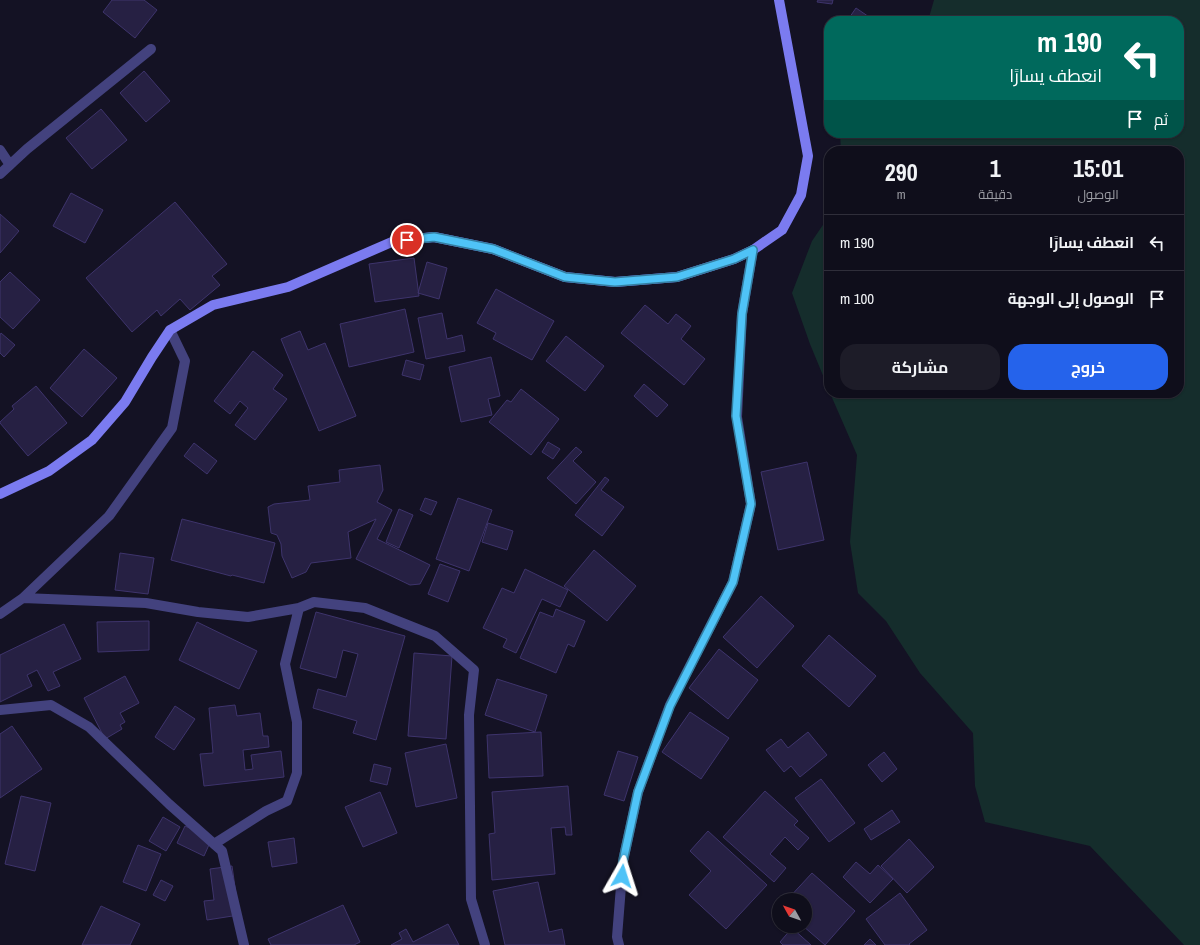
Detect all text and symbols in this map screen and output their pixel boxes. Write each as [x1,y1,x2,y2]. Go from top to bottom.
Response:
text: 190 m [1037,23,1102,61]
icon: left [1116,32,1168,84]
text: انعطف يسارًا [1009,63,1102,88]
icon: arrive [1124,108,1146,130]
text: ثم [1154,109,1168,130]
text: 1 [990,152,1001,184]
text: 15:01 [1073,152,1123,184]
text: 290 [885,156,918,188]
text: m [897,186,906,203]
text: دقيقة [978,186,1012,203]
text: الوصول [1077,186,1119,203]
pin [390,223,424,257]
icon: arrive [396,229,418,251]
text: 190 m [840,232,874,253]
text: انعطف يسارًا [1049,232,1134,253]
icon: left [1146,232,1168,254]
text: 100 m [840,288,874,309]
text: الوصول إلى الوجهة [1008,288,1134,309]
icon: arrive [1146,288,1168,310]
button: مشاركة [840,344,1000,390]
button: خروج [1008,344,1168,390]
position arrow [601,855,643,897]
north arrow [772,893,812,933]
map controls [772,893,812,933]

